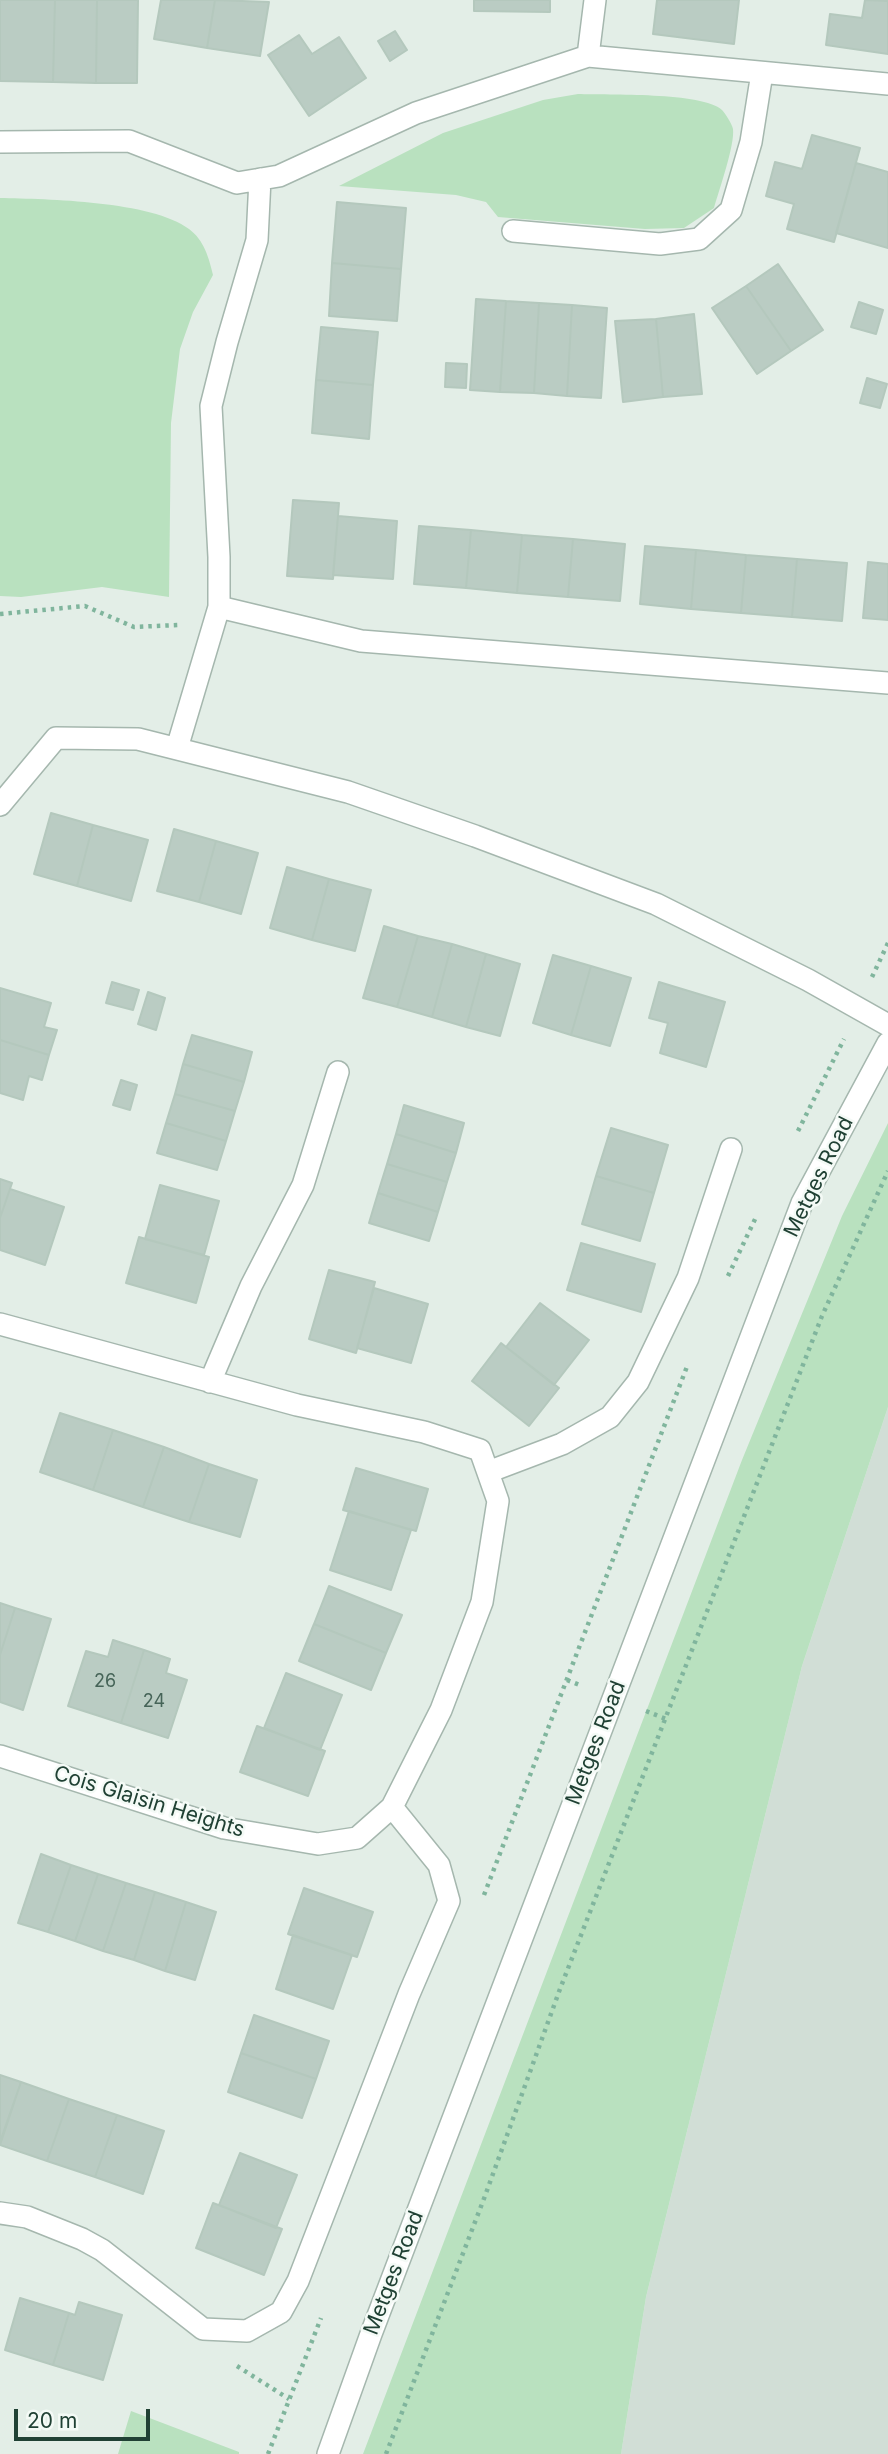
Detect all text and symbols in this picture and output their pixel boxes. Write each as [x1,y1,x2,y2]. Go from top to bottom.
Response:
street label: Metges Road [779,1113,859,1241]
house number: 26 [94,1671,116,1693]
street label: Metges Road [561,1678,631,1808]
house number: 24 [143,1691,165,1713]
street label: Cois Glaisin Heights [51,1761,247,1843]
street label: Metges Road [359,2208,429,2338]
scale bar [18,2394,154,2438]
text: 20 m [27,2408,77,2433]

